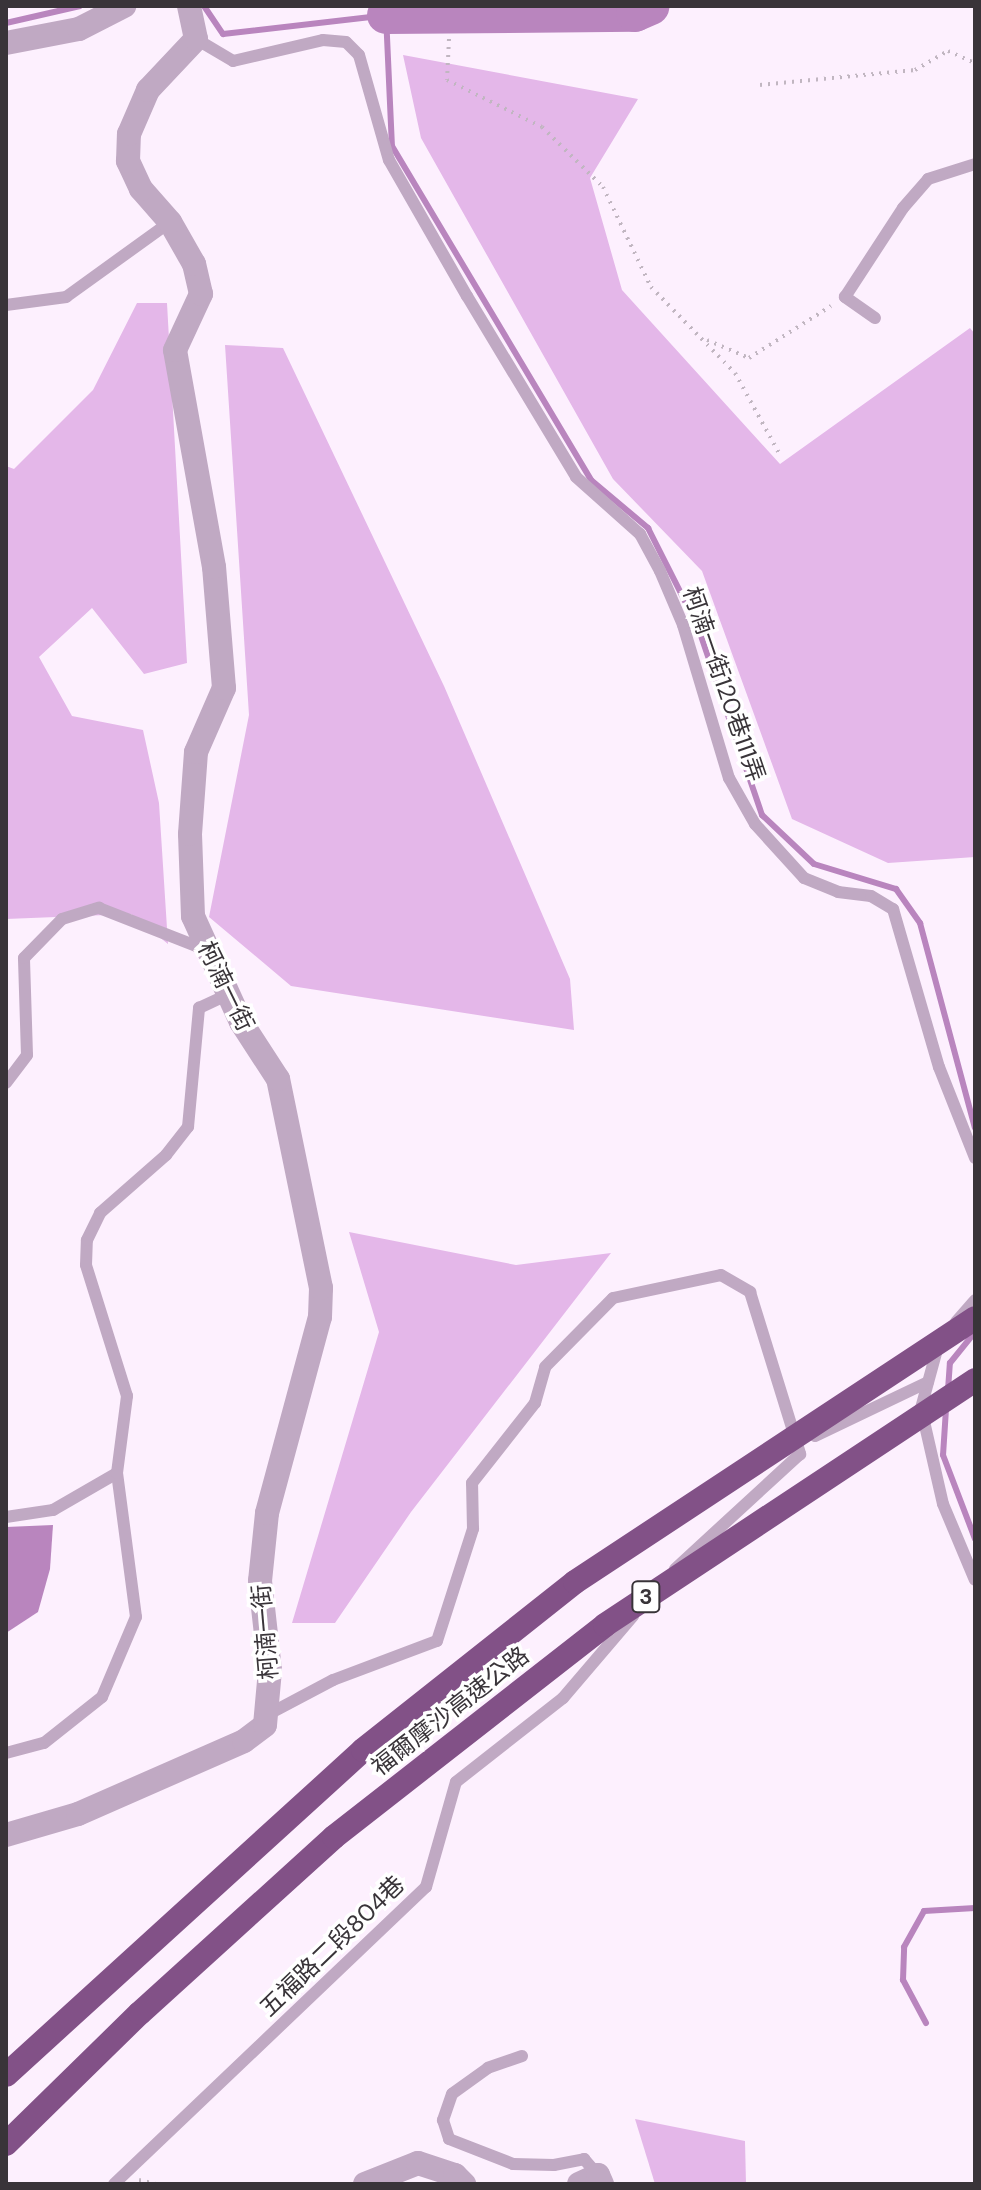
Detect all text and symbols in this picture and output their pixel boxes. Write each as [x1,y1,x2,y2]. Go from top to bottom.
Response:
street label: 柯湳一街120巷111弄 [677,583,771,785]
street label: 柯湳一街 [192,937,260,1035]
road number: 3 [630,1579,662,1615]
street label: 柯湳一街 [246,1583,284,1681]
street label: 福爾摩沙高速公路 [365,1641,535,1781]
street label: 五福路二段804巷 [254,1870,410,2022]

